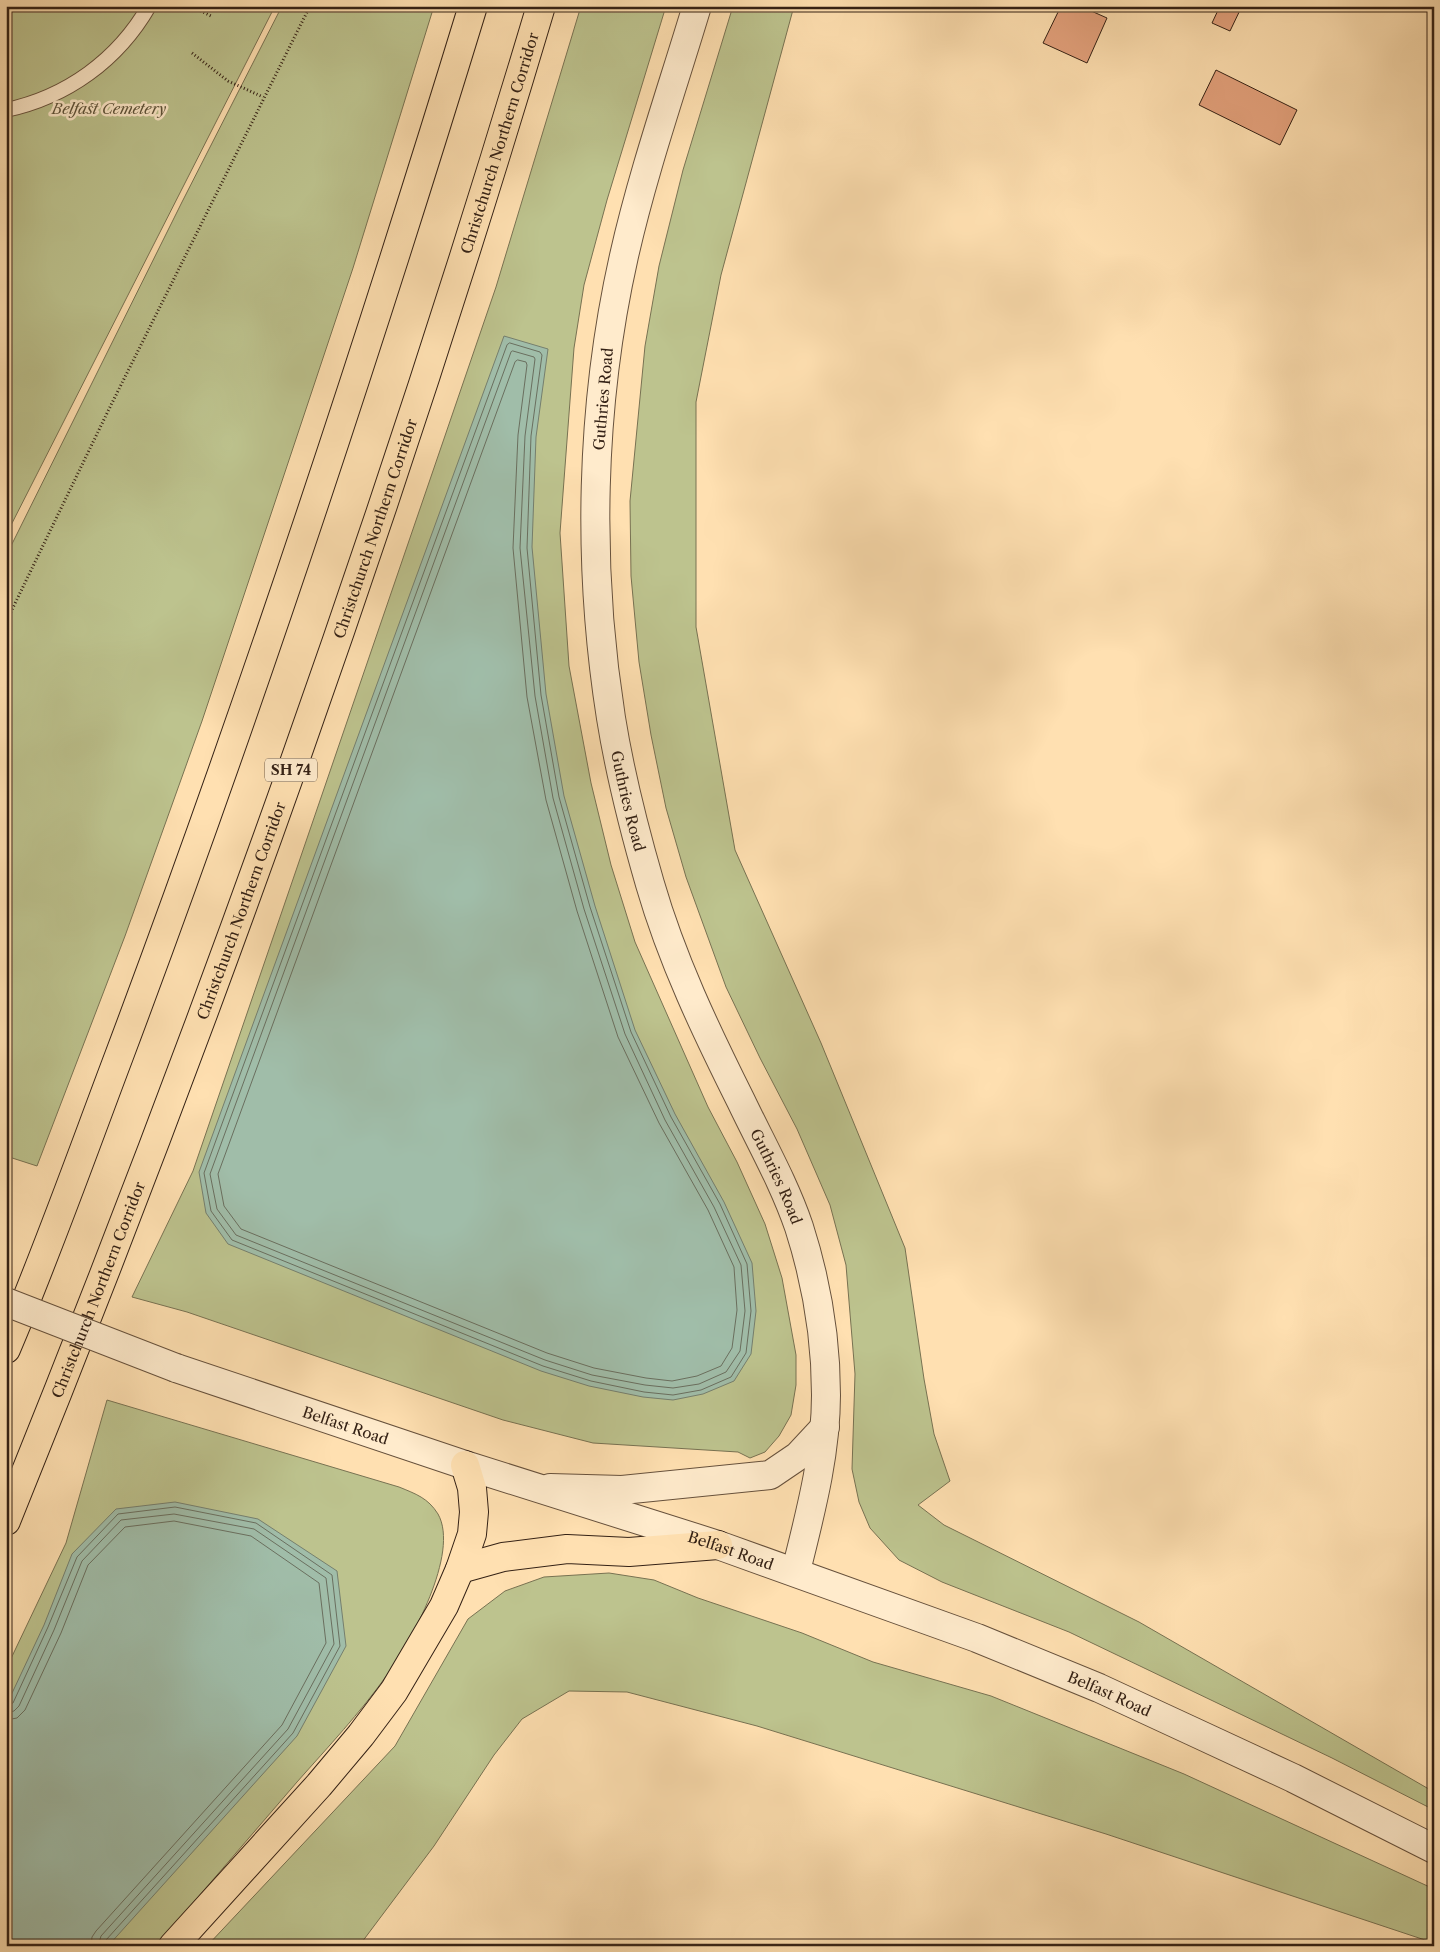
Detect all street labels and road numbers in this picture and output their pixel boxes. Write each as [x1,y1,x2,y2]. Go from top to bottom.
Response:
street label: Christchurch Northern Corridor [456,29,542,256]
street label: Guthries Road [589,347,617,451]
street label: Christchurch Northern Corridor [329,416,421,641]
street label: Guthries Road [607,749,650,853]
road number: SH 74 [265,758,317,782]
street label: Christchurch Northern Corridor [192,798,289,1022]
street label: Guthries Road [747,1125,807,1227]
street label: Christchurch Northern Corridor [47,1178,149,1400]
street label: Belfast Road [300,1402,391,1448]
street label: Belfast Road [686,1527,776,1574]
street label: Belfast Road [1065,1667,1154,1720]

